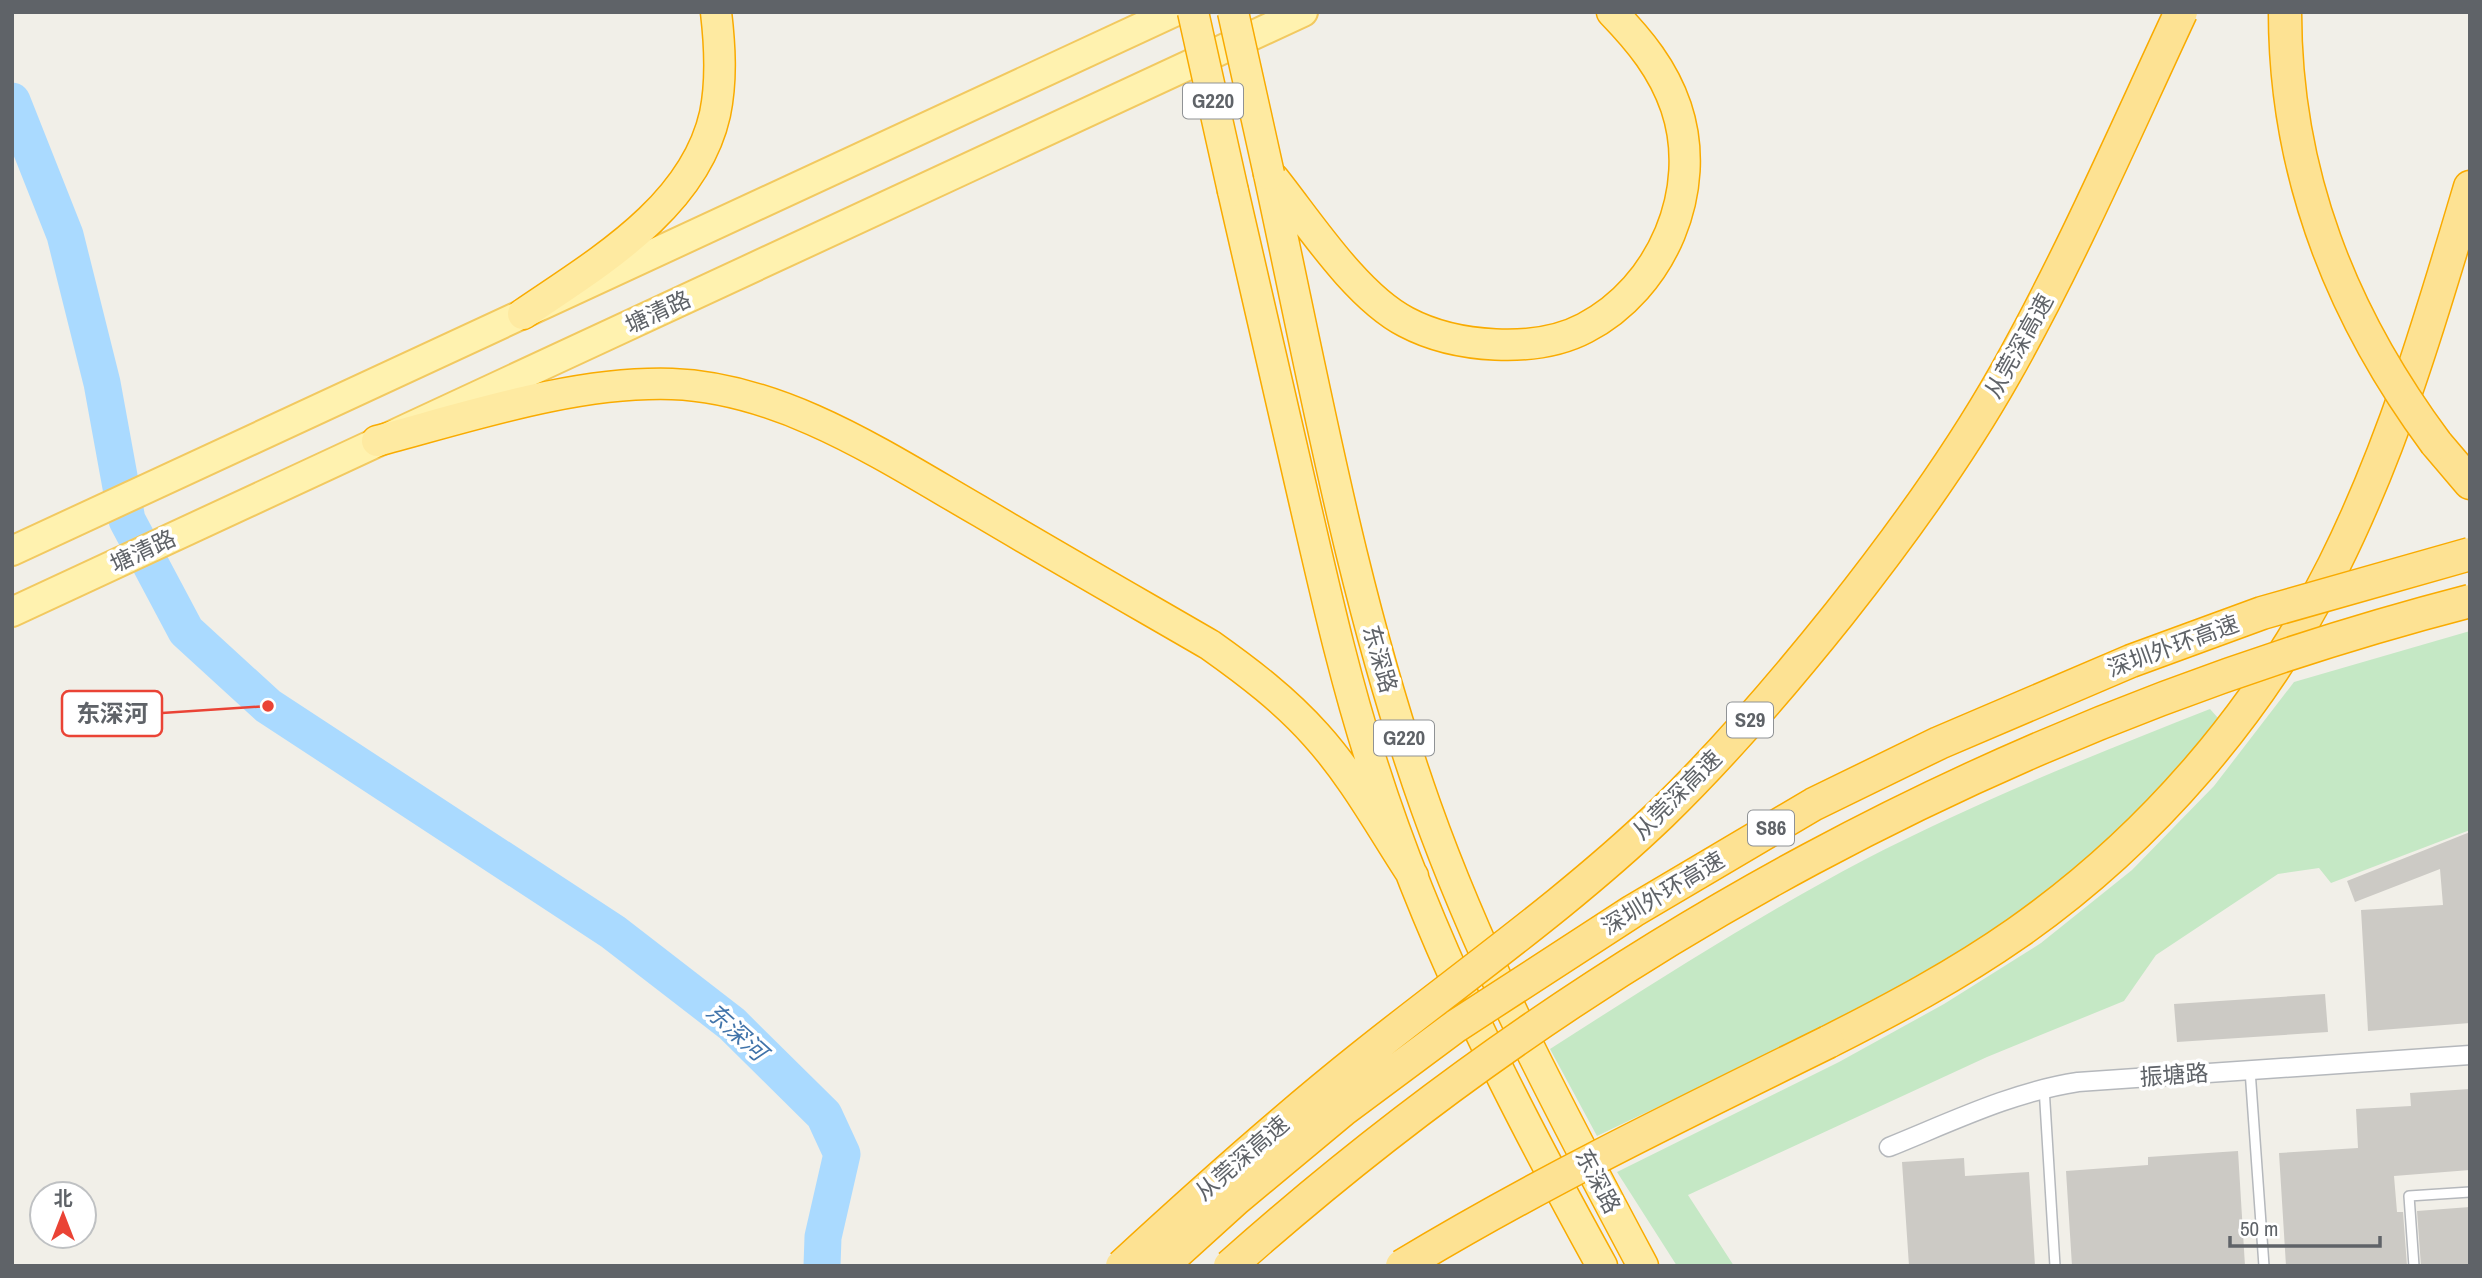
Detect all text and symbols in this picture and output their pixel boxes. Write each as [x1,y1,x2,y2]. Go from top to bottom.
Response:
road number: G220 [1183,84,1243,119]
street label: 塘清路 [620,283,696,340]
street label: 从莞深高速 [1977,288,2060,404]
street label: 塘清路 [105,522,181,579]
street label: 深圳外环高速 [2103,607,2243,684]
street label: 东深路 [1356,621,1405,696]
callout: 东深河 [62,691,162,736]
text: 东深河 [76,697,148,729]
road number: S29 [1727,702,1773,738]
road number: G220 [1374,720,1434,756]
street label: 从莞深高速 [1625,743,1728,846]
road number: S86 [1748,810,1794,846]
street label: 深圳外环高速 [1596,844,1730,941]
water label: 东深河 [699,995,777,1070]
street label: 振塘路 [2138,1057,2209,1092]
street label: 从莞深高速 [1188,1108,1295,1207]
street label: 东深路 [1569,1143,1628,1219]
north arrow [28,1180,98,1250]
text: 北 [53,1185,73,1211]
scale bar [2230,1204,2380,1248]
text: 50 m [2240,1214,2278,1243]

